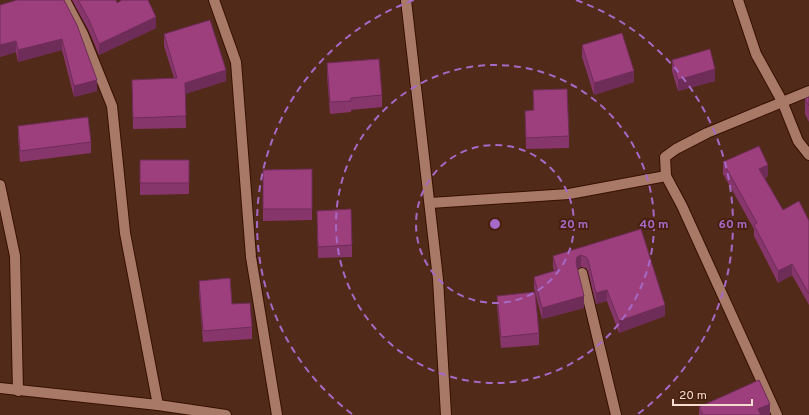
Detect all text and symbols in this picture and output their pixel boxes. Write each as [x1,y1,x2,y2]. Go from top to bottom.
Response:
centre of rings [488,217,502,231]
text: 20 m [560,217,588,233]
text: 40 m [639,217,669,233]
text: 60 m [719,217,747,233]
scale bar [673,381,752,407]
text: 20 m [679,388,707,404]

